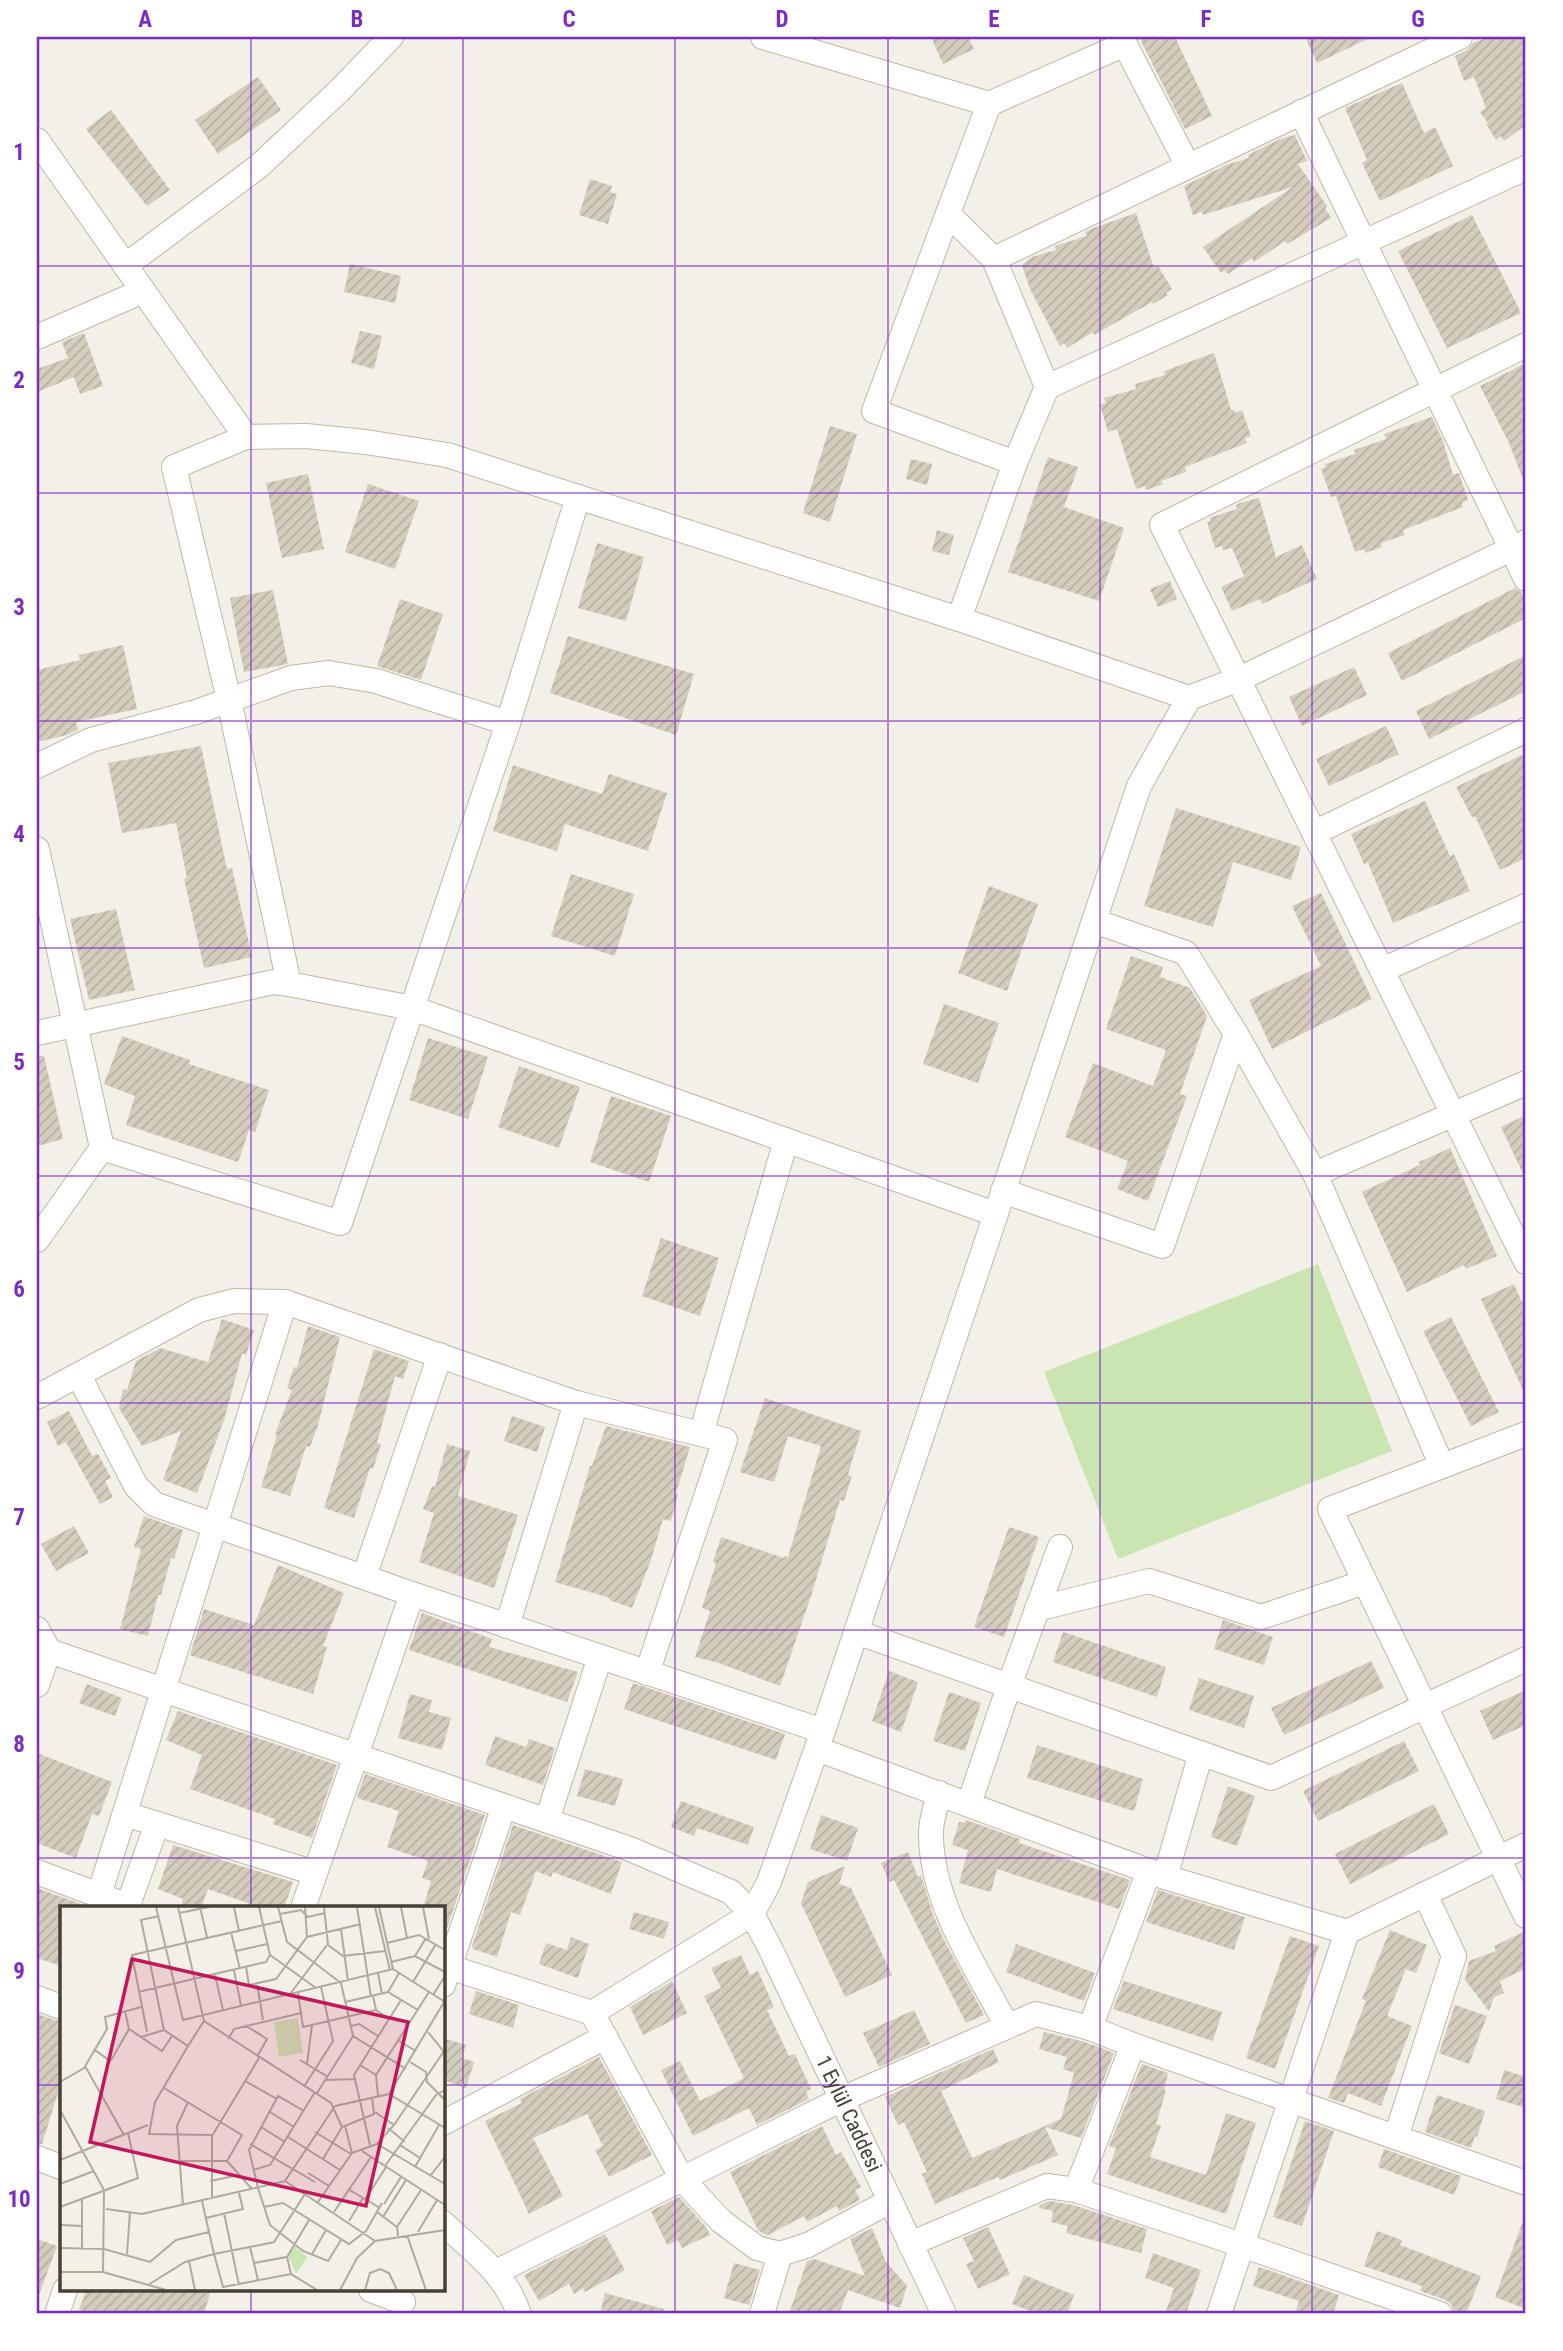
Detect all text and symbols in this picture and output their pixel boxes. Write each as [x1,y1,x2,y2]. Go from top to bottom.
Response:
text: A [138,6,152,33]
text: B [351,6,363,33]
text: C [562,6,576,33]
text: D [776,6,789,33]
text: E [988,6,1000,33]
text: F [1201,6,1212,33]
text: G [1411,6,1425,33]
text: 1 [13,139,25,166]
text: 2 [13,367,25,394]
text: 3 [13,594,25,621]
text: 4 [13,821,25,848]
text: 5 [13,1049,25,1076]
text: 6 [13,1276,25,1303]
text: 7 [13,1504,25,1531]
text: 8 [13,1731,25,1758]
inset map [60,1906,444,2292]
text: 9 [13,1958,25,1985]
street label: 1 Eylül Caddesi [811,2052,887,2176]
text: 10 [7,2186,31,2213]

